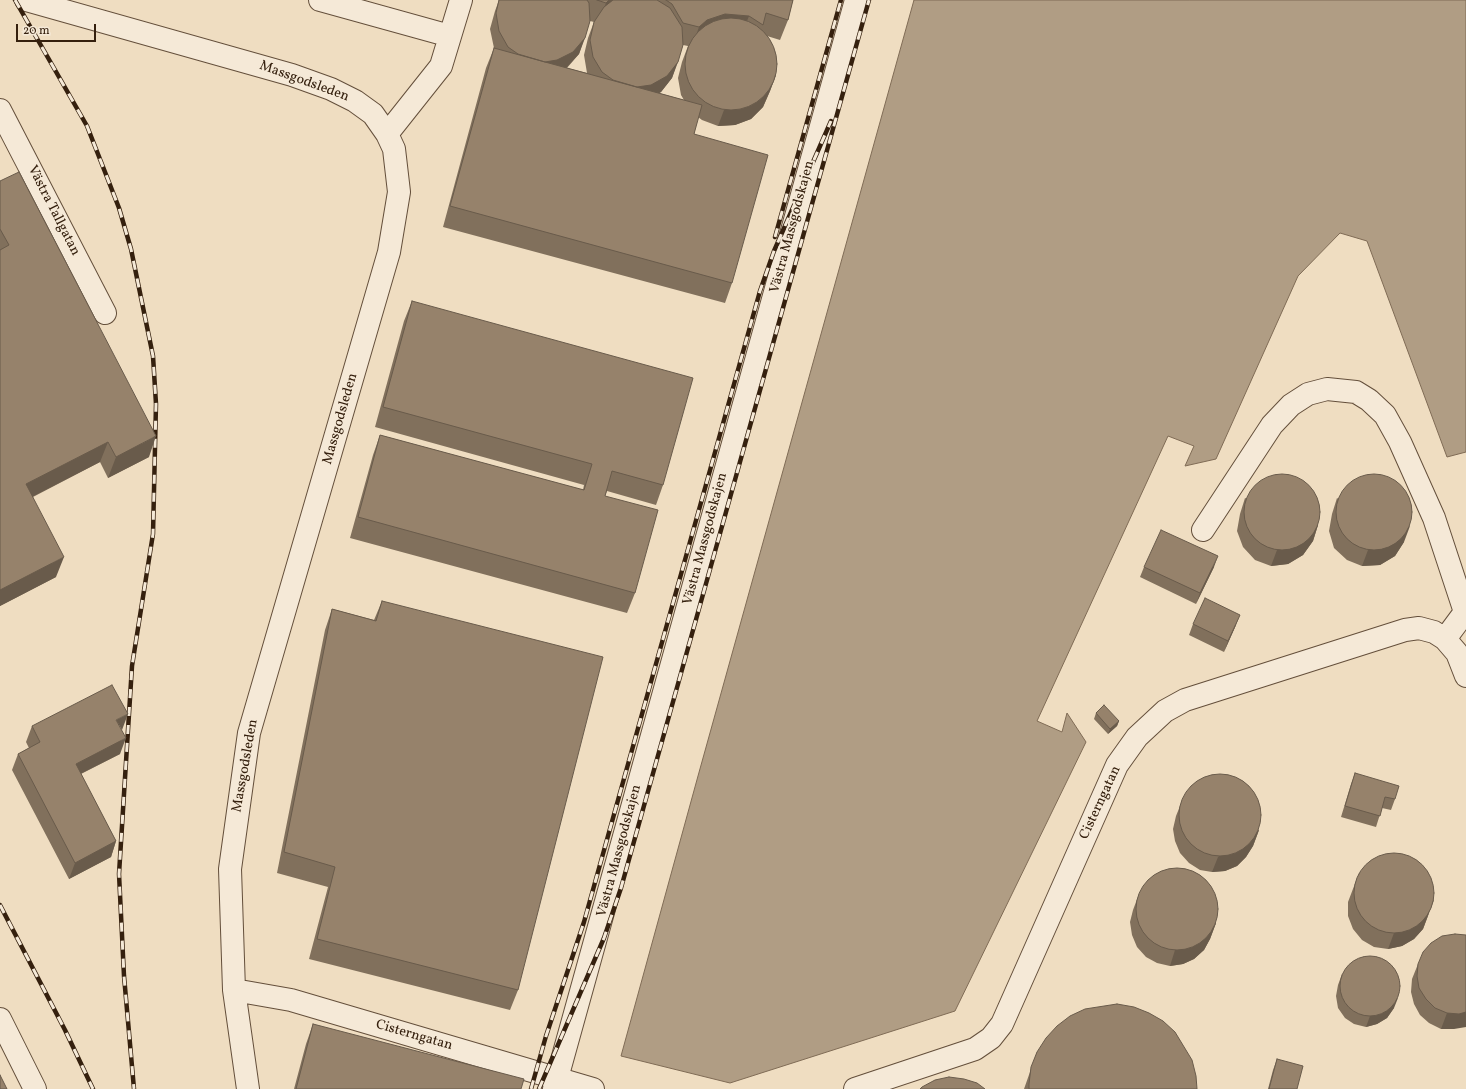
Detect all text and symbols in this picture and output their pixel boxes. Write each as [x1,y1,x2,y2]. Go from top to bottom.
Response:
scale bar [18,16,98,42]
text: 20 m [23,23,50,39]
street label: Massgodsleden [257,58,351,106]
street label: Västra Massgodskajen [767,159,819,295]
street label: Västra Tallgatan [23,163,83,259]
street label: Massgodsleden [320,371,362,467]
street label: Västra Massgodskajen [680,471,732,607]
street label: Massgodsleden [230,718,262,814]
street label: Cisterngatan [1077,764,1125,842]
street label: Västra Massgodskajen [594,783,646,919]
street label: Cisterngatan [374,1017,454,1055]

